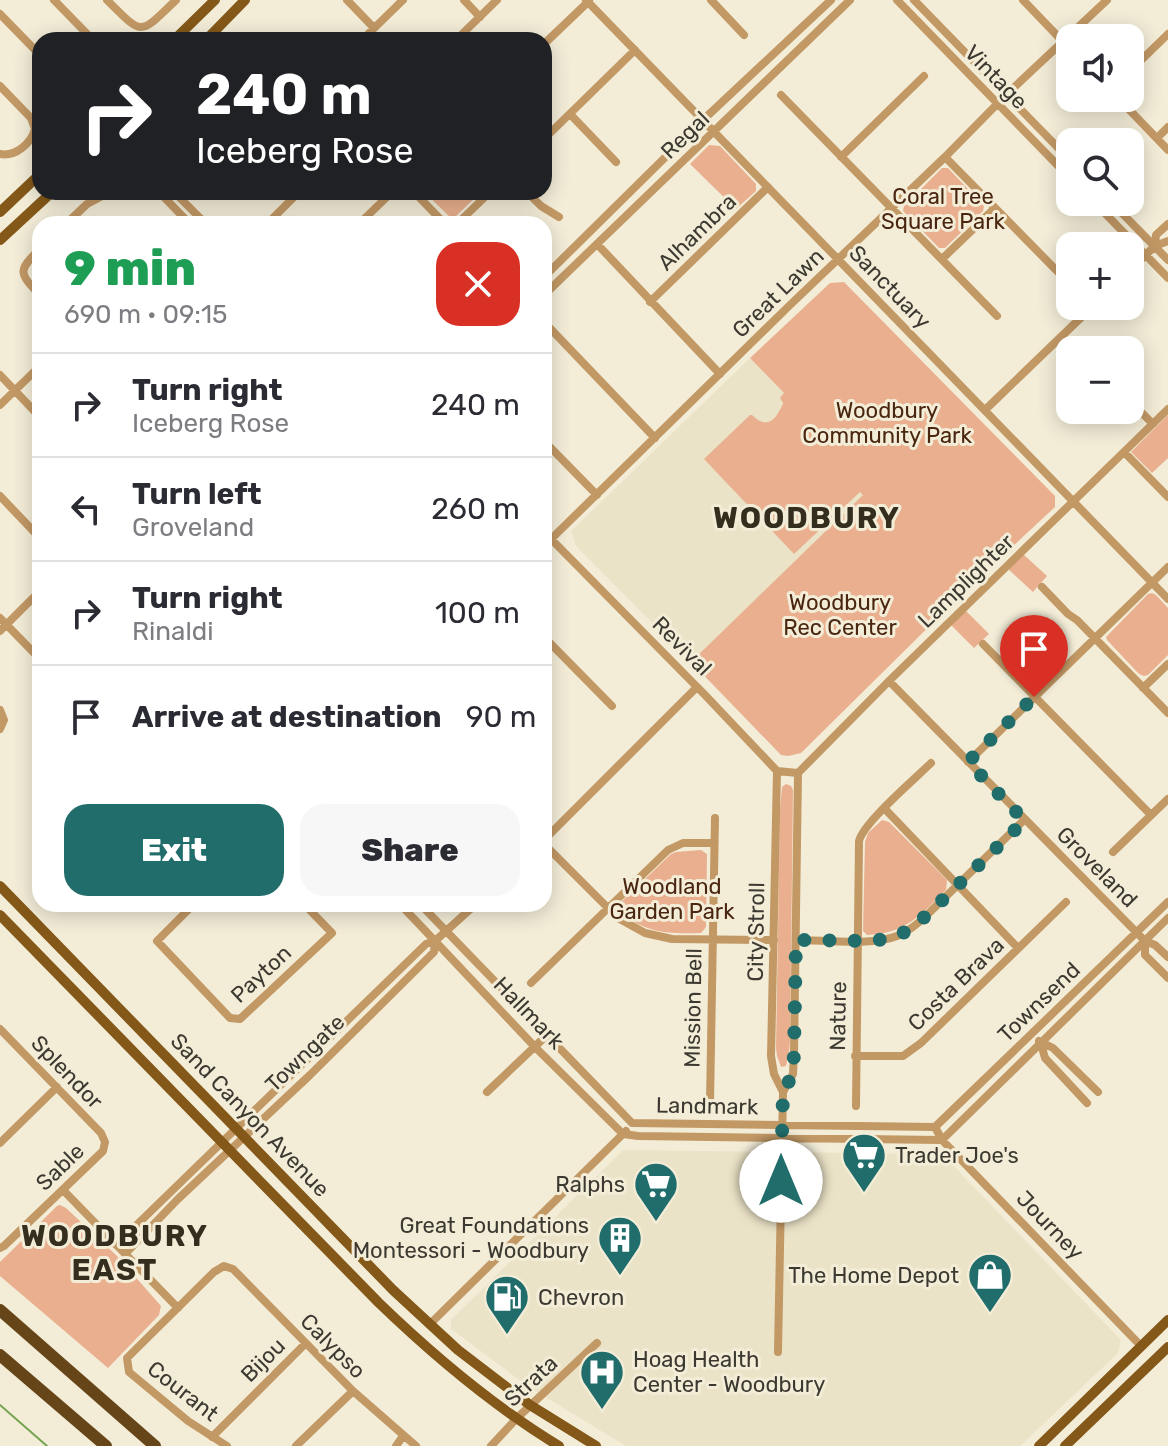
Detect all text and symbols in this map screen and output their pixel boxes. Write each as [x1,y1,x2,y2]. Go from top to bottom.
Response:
map controls [1056,24,1144,424]
button: sound [1056,24,1144,112]
street label: Vintage [959,39,1033,115]
text: 240 m [196,62,372,128]
icon: right [64,64,168,168]
street label: Regal [655,105,715,165]
button: search [1056,128,1144,216]
text: Iceberg Rose [196,129,414,172]
park label: Coral Tree Square Park [881,183,1006,235]
street label: Alhambra [652,188,742,276]
button: + [1056,232,1144,320]
text: 9 min [64,240,196,297]
street label: Sanctuary [844,240,936,334]
button: close [436,242,520,326]
street label: Great Lawn [727,243,829,343]
text: 690 m · 09:15 [64,299,228,330]
button: − [1056,336,1144,424]
text: Turn right [132,372,283,408]
icon: right [64,383,108,427]
text: 240 m [431,387,520,423]
park label: Woodbury Community Park [802,397,972,449]
text: Iceberg Rose [132,408,289,439]
text: Turn left [132,476,262,512]
icon: left [64,487,108,531]
text: 260 m [431,491,520,527]
district label: WOODBURY [713,500,901,536]
text: Groveland [132,512,254,543]
street label: Lamplighter [912,528,1020,634]
text: Turn right [132,580,283,616]
park label: Woodbury Rec Center [783,589,897,641]
icon: right [64,591,108,635]
text: 100 m [435,595,520,631]
street label: Revival [647,611,717,681]
pin [1000,615,1068,697]
text: Rinaldi [132,616,214,647]
icon: arrive [1012,627,1056,671]
icon: arrive [64,695,108,739]
text: Arrive at destination [132,699,442,735]
text: 90 m [466,699,537,735]
button: Exit [64,804,284,896]
button: Share [300,804,520,896]
street label: Groveland [1051,821,1143,913]
park label: Woodland Garden Park [609,873,735,925]
street label: City Stroll [742,882,770,982]
street label: Costa Brava [902,931,1010,1037]
street label: Payton [225,939,297,1009]
street label: Mission Bell [678,948,708,1068]
street label: Townsend [992,956,1086,1048]
street label: Hallmark [488,971,570,1055]
street label: Nature [824,981,852,1051]
street label: Towngate [260,1009,350,1097]
street label: Sand Canyon Avenue [165,1028,335,1202]
street label: Splendor [25,1030,109,1115]
street label: Landmark [656,1092,759,1120]
supermarket icon: Trader Joe's [840,1131,888,1194]
street label: Sable [30,1138,90,1196]
position arrow [739,1139,823,1223]
place label: Trader Joe's [895,1142,1019,1169]
supermarket icon: Ralphs [632,1160,680,1223]
place label: Ralphs [555,1171,625,1198]
street label: Journey [1011,1185,1089,1265]
place label: Great Foundations Montessori - Woodbury [353,1212,589,1264]
building icon: Great Foundations Montessori - Woodbury [596,1214,644,1277]
district label: WOODBURY EAST [21,1218,209,1288]
shop icon: The Home Depot [966,1251,1014,1314]
place label: The Home Depot [788,1262,959,1289]
fuel station icon: Chevron [483,1273,531,1336]
place label: Chevron [538,1284,624,1311]
street label: Calypso [295,1308,371,1384]
street label: Bijou [235,1332,291,1388]
place label: Hoag Health Center - Woodbury [633,1346,825,1398]
hospital icon: Hoag Health Center - Woodbury [578,1348,626,1411]
street label: Strata [499,1350,563,1412]
street label: Courant [142,1355,224,1427]

